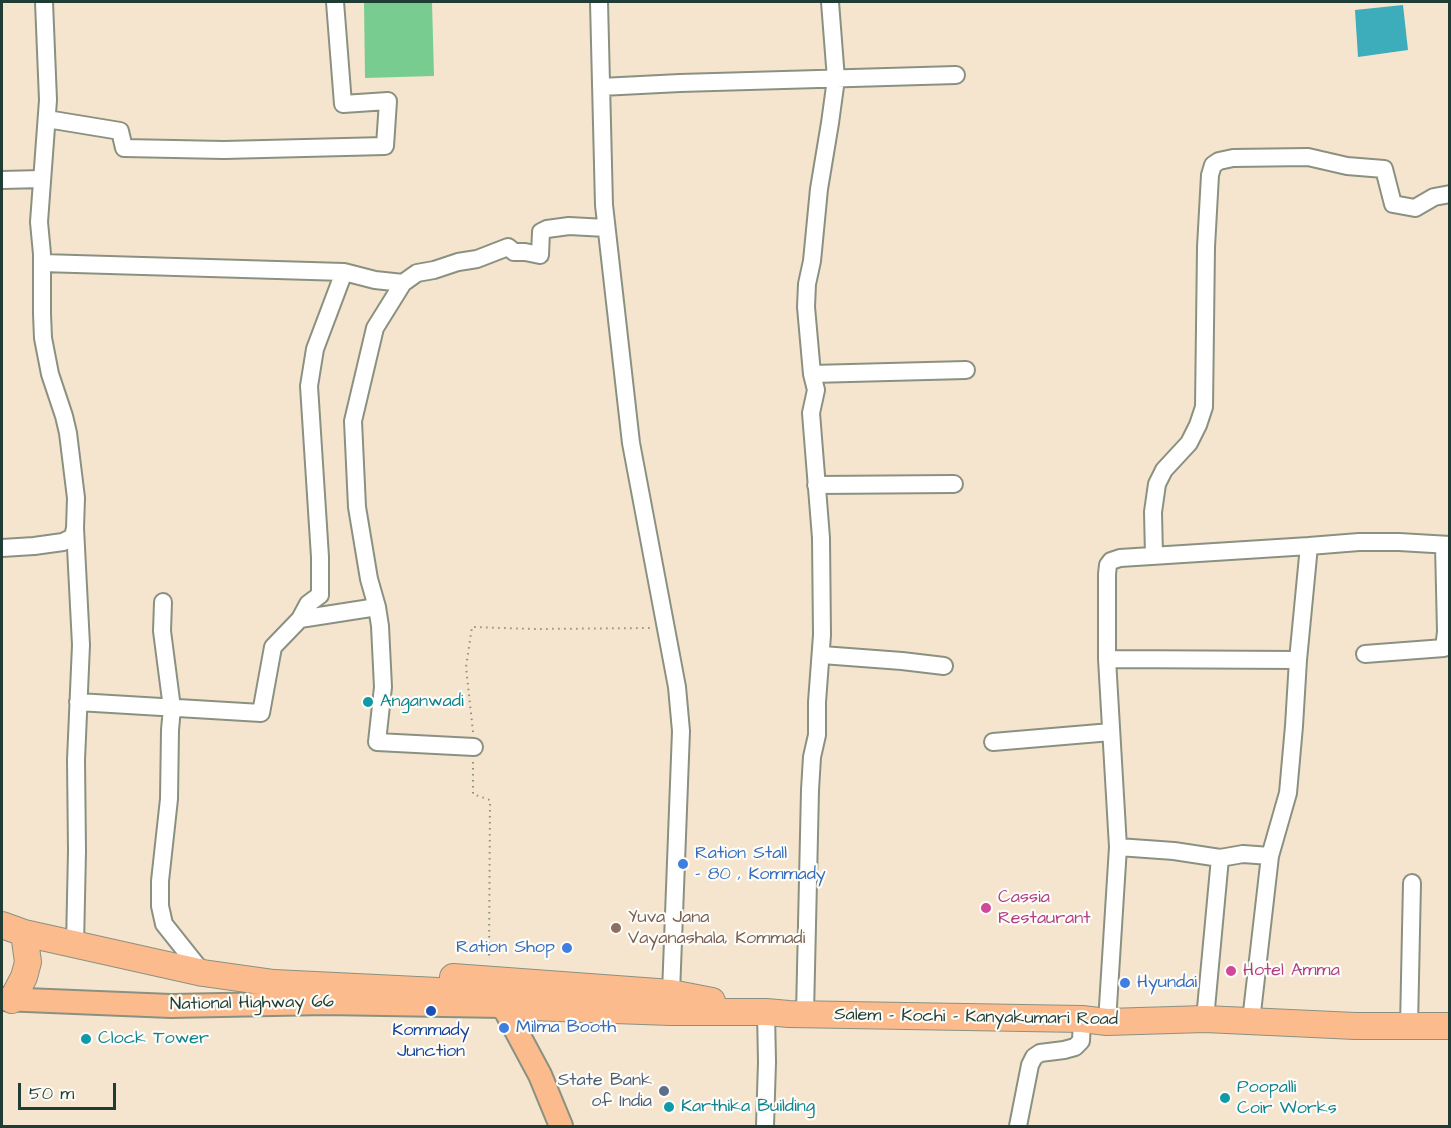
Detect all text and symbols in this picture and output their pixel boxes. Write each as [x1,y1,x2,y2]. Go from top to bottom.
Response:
place label: Anganwadi [380,691,464,713]
marker: Anganwadi [361,695,375,709]
place label: Ration Stall - 80 , Kommady [695,843,826,886]
marker: Ration Stall - 80 , Kommady [676,857,690,871]
place label: Cassia Restaurant [998,887,1091,930]
marker: Cassia Restaurant [979,901,993,915]
place label: Yuva Jana Vayanashala, Kommadi [628,907,805,950]
marker: Yuva Jana Vayanashala, Kommadi [609,921,623,935]
place label: Ration Shop [456,937,555,959]
marker: Ration Shop [560,941,574,955]
place label: Hotel Amma [1243,960,1340,982]
marker: Hotel Amma [1224,964,1238,978]
place label: Hyundai [1137,972,1197,994]
marker: Hyundai [1118,976,1132,990]
street label: National Highway 66 [170,992,334,1016]
marker: Kommady Junction [424,1004,438,1018]
street label: Salem - Kochi - Kanyakumari Road [834,1005,1118,1031]
place label: Milma Booth [516,1017,616,1039]
place label: Kommady Junction [392,1020,470,1062]
marker: Milma Booth [497,1021,511,1035]
place label: Clock Tower [98,1028,209,1050]
marker: Clock Tower [79,1032,93,1046]
place label: State Bank of India [558,1070,652,1112]
scale bar [21,1071,118,1109]
place label: Poopalli Coir Works [1237,1077,1337,1120]
text: 50 m [29,1081,74,1106]
marker: State Bank of India [657,1084,671,1098]
marker: Poopalli Coir Works [1218,1091,1232,1105]
place label: Karthika Building [681,1096,815,1118]
marker: Karthika Building [662,1100,676,1114]

